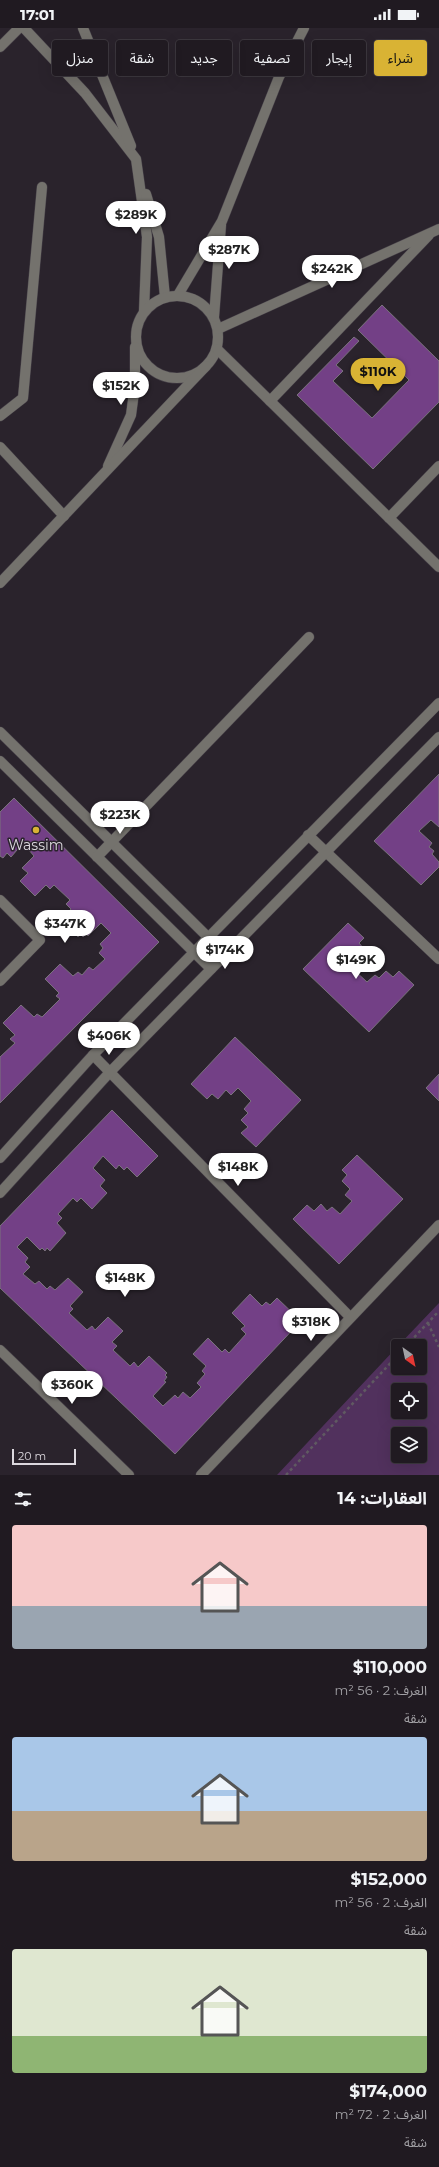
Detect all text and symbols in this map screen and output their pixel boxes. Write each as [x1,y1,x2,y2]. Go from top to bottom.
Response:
text: 17:01 [20,5,55,24]
chip: منزل [52,40,108,76]
chip: شقة [116,40,168,76]
chip: جديد [176,40,232,76]
chip: تصفية [240,40,304,76]
chip: إيجار [312,40,366,76]
chip: شراء [374,40,427,76]
pin: $289K [108,201,164,235]
text: $289K [115,206,157,222]
pin: $287K [201,236,257,270]
text: $287K [208,241,250,257]
pin: $242K [304,255,360,289]
text: $242K [311,260,353,276]
pin: $110K [350,358,406,392]
text: $110K [360,363,396,379]
pin: $152K [93,372,149,406]
text: $152K [102,377,140,393]
pin: $223K [92,801,148,835]
text: $223K [100,806,140,822]
marker: Wassim [31,825,41,835]
place label: Wassim [8,836,64,854]
pin: $347K [37,910,93,944]
text: $347K [44,915,86,931]
pin: $174K [197,936,253,970]
text: $174K [205,941,245,957]
pin: $149K [328,946,384,980]
text: $149K [336,951,376,967]
pin: $406K [81,1022,137,1056]
text: $406K [87,1027,131,1043]
pin: $148K [210,1153,266,1187]
text: $148K [218,1158,258,1174]
pin: $148K [97,1264,153,1298]
text: $148K [105,1269,145,1285]
pin: $318K [283,1308,339,1342]
text: $318K [291,1313,331,1329]
north arrow [391,1339,427,1375]
map controls [391,1339,427,1463]
pin: $360K [44,1371,100,1405]
text: $360K [51,1376,93,1392]
button: locate [391,1383,427,1419]
button: layers [391,1427,427,1463]
scale bar [12,1447,76,1466]
text: 20 m [18,1449,46,1463]
icon: filters [12,1488,34,1510]
text: العقارات: 14 [337,1488,427,1508]
icon: home [184,1551,256,1623]
text: $110,000 [353,1657,427,1677]
text: الغرف: 2 · 56 m² [334,1682,427,1698]
text: شقة [404,1710,427,1726]
icon: home [184,1763,256,1835]
text: $152,000 [351,1869,427,1889]
text: الغرف: 2 · 56 m² [334,1894,427,1910]
text: شقة [404,1922,427,1938]
icon: home [184,1975,256,2047]
text: $174,000 [349,2081,427,2101]
text: الغرف: 2 · 72 m² [335,2106,427,2122]
text: شقة [404,2134,427,2150]

